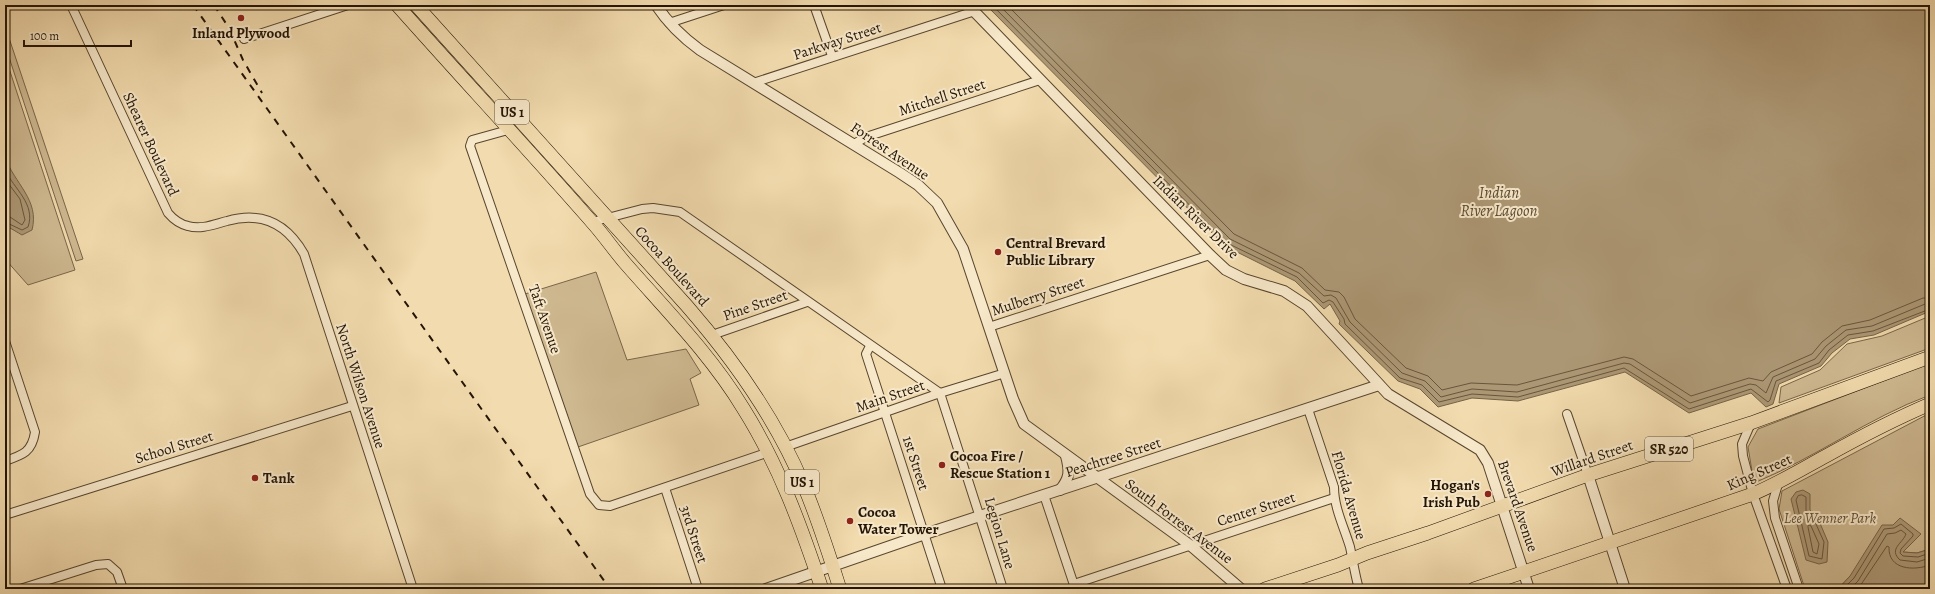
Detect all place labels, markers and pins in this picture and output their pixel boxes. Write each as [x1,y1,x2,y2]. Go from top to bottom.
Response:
marker: Inland Plywood [236,13,246,23]
place label: Inland Plywood [192,23,291,43]
place label: Central Brevard Public Library [1006,233,1106,270]
marker: Central Brevard Public Library [993,247,1003,257]
place label: Cocoa Fire / Rescue Station 1 [950,446,1051,483]
marker: Cocoa Fire / Rescue Station 1 [937,460,947,470]
place label: Tank [263,468,295,488]
marker: Tank [250,473,260,483]
place label: Hogan's Irish Pub [1423,475,1480,512]
marker: Hogan's Irish Pub [1483,489,1493,499]
place label: Cocoa Water Tower [857,502,939,539]
marker: Cocoa Water Tower [845,516,855,526]

